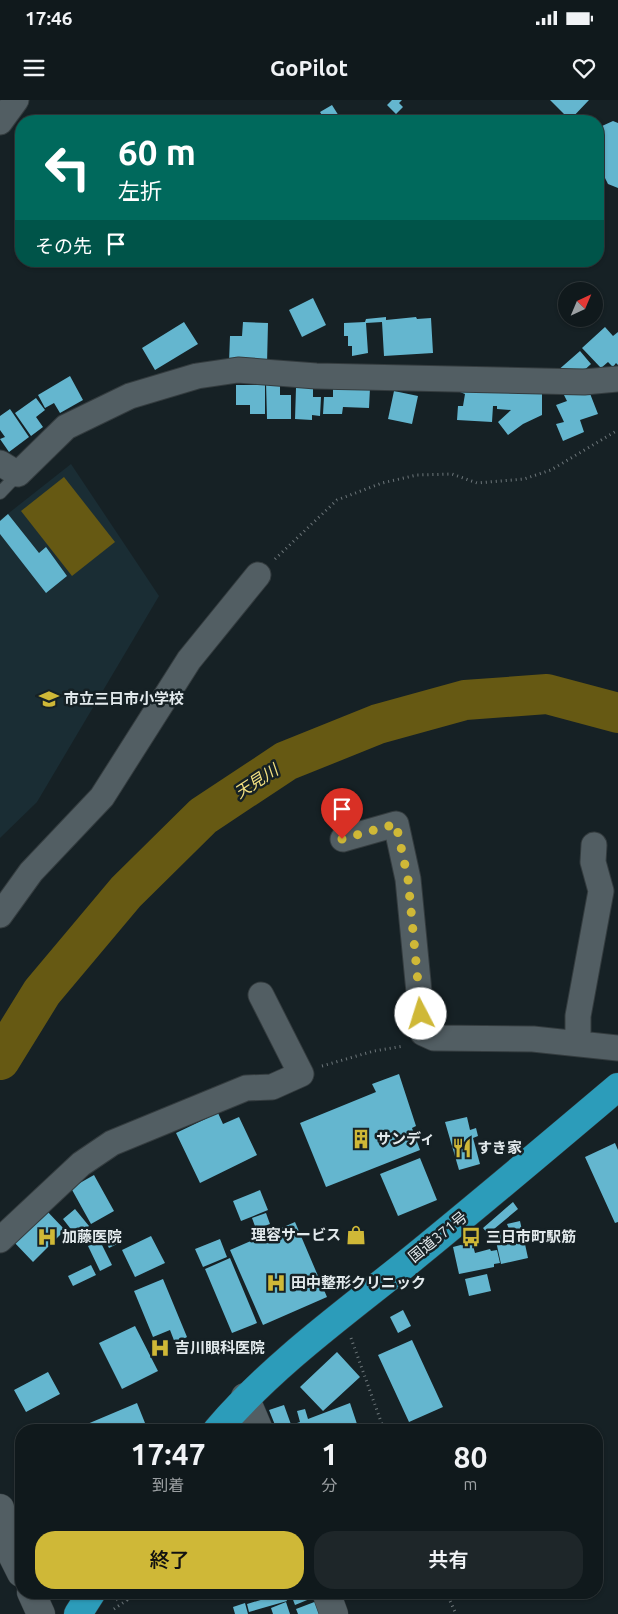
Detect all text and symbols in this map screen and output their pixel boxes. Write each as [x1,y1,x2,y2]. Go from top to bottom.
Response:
text: 17:46 [25,7,73,29]
icon: menu [20,54,48,82]
icon: heart [570,54,598,82]
text: GoPilot [270,55,348,80]
text: 60 m [118,132,196,172]
icon: left [35,135,100,200]
text: 左折 [118,178,162,203]
icon: arrive [102,230,130,258]
text: その先 [35,235,92,257]
north arrow [558,282,602,328]
map controls [558,282,603,327]
school or university icon: 市立三日市小学校 [38,688,60,710]
place label: 市立三日市小学校 [64,690,184,707]
water label: 天見川 [231,759,283,802]
pin [321,788,363,839]
icon: arrive [328,795,356,823]
position arrow [394,987,446,1039]
building icon: サンディ [350,1128,372,1150]
place label: サンディ [376,1130,435,1147]
restaurant icon: すき家 [451,1137,473,1159]
place label: すき家 [477,1139,522,1156]
street label: 国道371号 [405,1208,470,1265]
shop icon: 理容サービス [345,1224,367,1246]
hospital icon: 加藤医院 [36,1226,58,1248]
place label: 理容サービス [251,1226,341,1243]
bus stop icon: 三日市町駅筋 [460,1226,482,1248]
place label: 加藤医院 [62,1228,122,1245]
place label: 三日市町駅筋 [486,1228,576,1245]
hospital icon: 田中整形クリニック [265,1272,287,1294]
place label: 田中整形クリニック [291,1274,426,1291]
hospital icon: 吉川眼科医院 [149,1337,171,1359]
place label: 吉川眼科医院 [175,1339,265,1356]
text: 17:47 [131,1437,206,1471]
text: 1 [321,1437,338,1471]
text: 80 [454,1440,487,1474]
text: m [464,1475,477,1493]
text: 到着 [152,1476,184,1494]
text: 分 [322,1476,338,1494]
button: 終了 [35,1531,304,1589]
button: 共有 [314,1531,583,1589]

